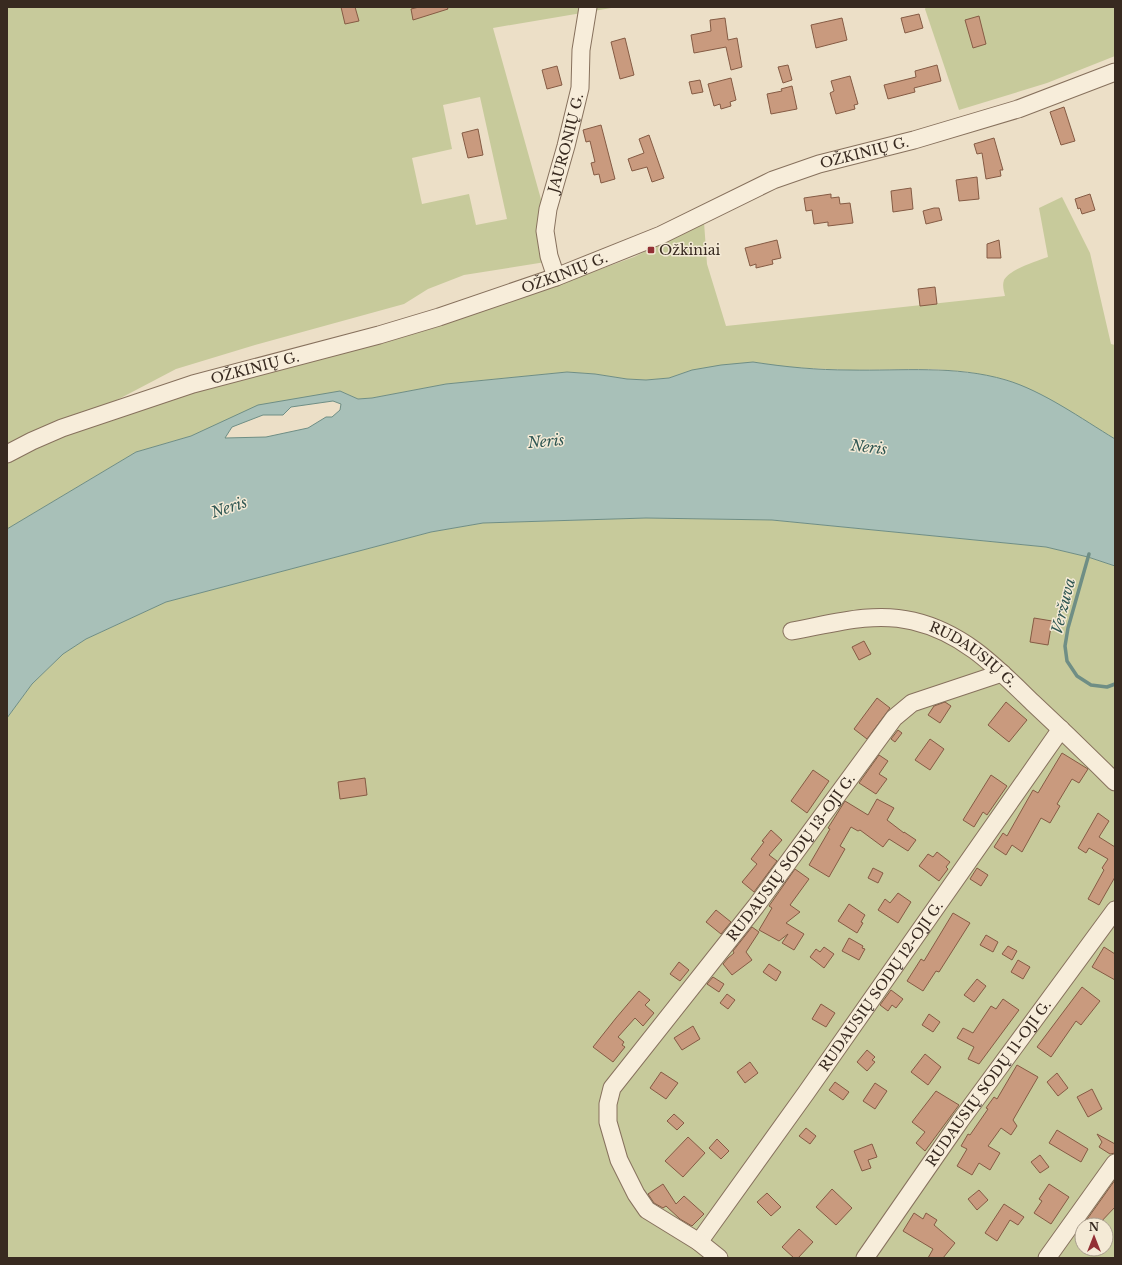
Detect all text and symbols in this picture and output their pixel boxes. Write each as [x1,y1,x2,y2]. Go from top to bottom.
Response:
street label: JAURONIŲ G. [544,92,587,197]
street label: OŽKINIŲ G. [818,133,911,172]
place label: Ožkiniai [659,241,721,259]
marker: Ožkiniai [646,245,656,255]
street label: OŽKINIŲ G. [519,248,610,297]
street label: OŽKINIŲ G. [209,347,301,388]
water label: Neris [526,430,565,452]
water label: Neris [849,435,889,459]
water label: Neris [208,492,250,522]
water label: Veržuva [1047,576,1079,636]
street label: RUDAUSIŲ G. [927,618,1021,691]
street label: RUDAUSIŲ SODŲ 13-OJI G. [723,770,859,945]
street label: RUDAUSIŲ SODŲ 12-OJI G. [815,897,947,1075]
street label: RUDAUSIŲ SODŲ 11-OJI G. [922,996,1055,1170]
north arrow [1074,1217,1114,1257]
text: N [1089,1220,1100,1234]

